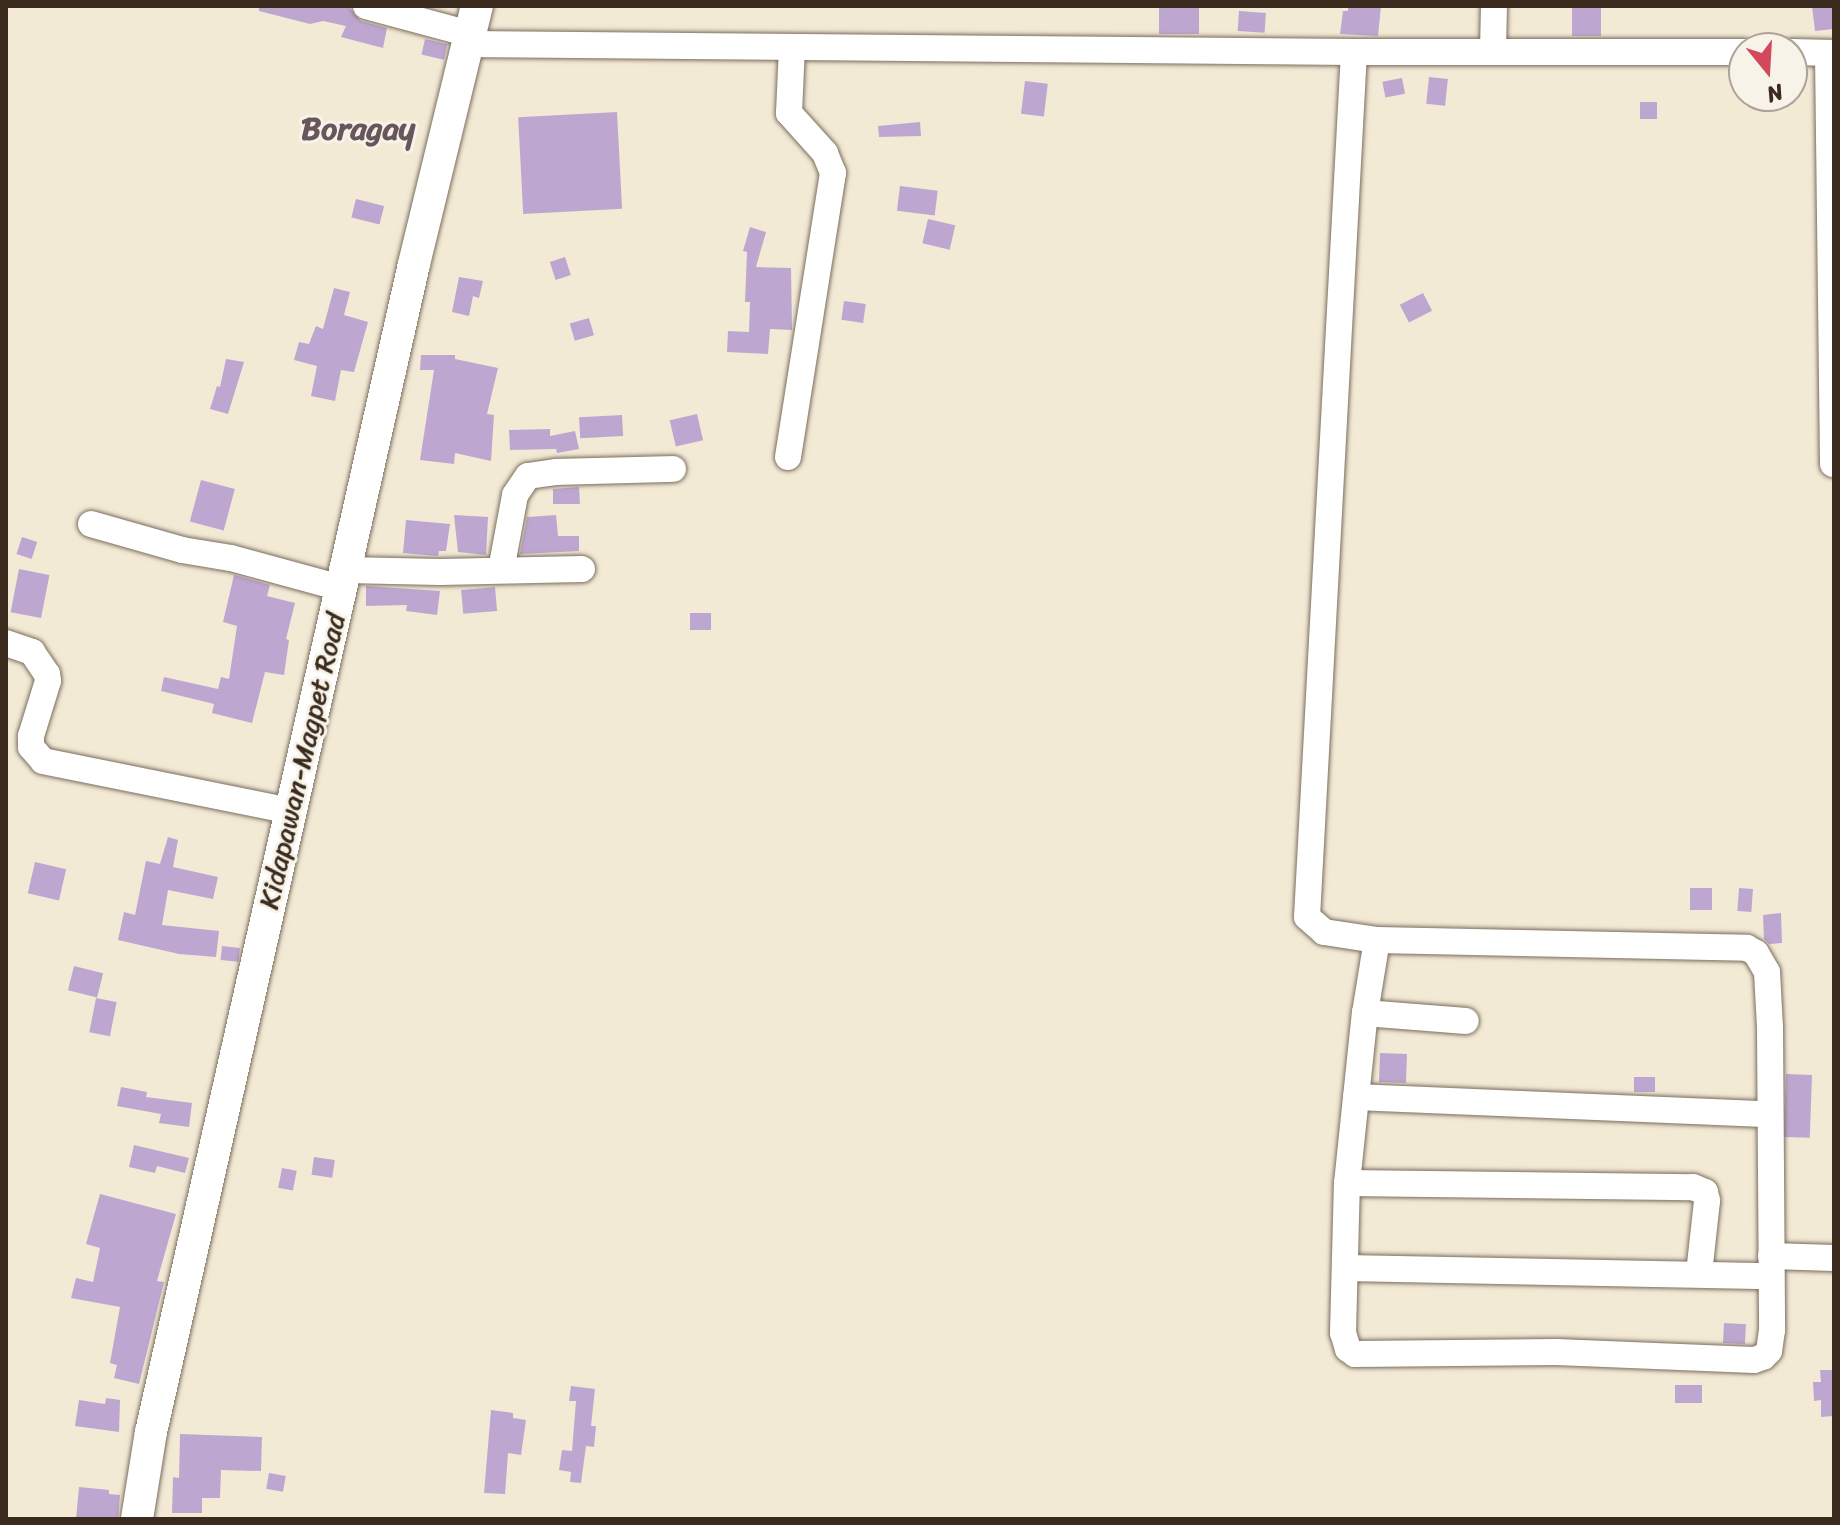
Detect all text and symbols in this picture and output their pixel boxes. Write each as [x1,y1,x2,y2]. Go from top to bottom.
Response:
north arrow [1728,32,1808,112]
text: N [1762,72,1788,114]
district label: Boragay [301,110,415,148]
street label: Kidapawan-Magpet Road [252,610,352,912]

